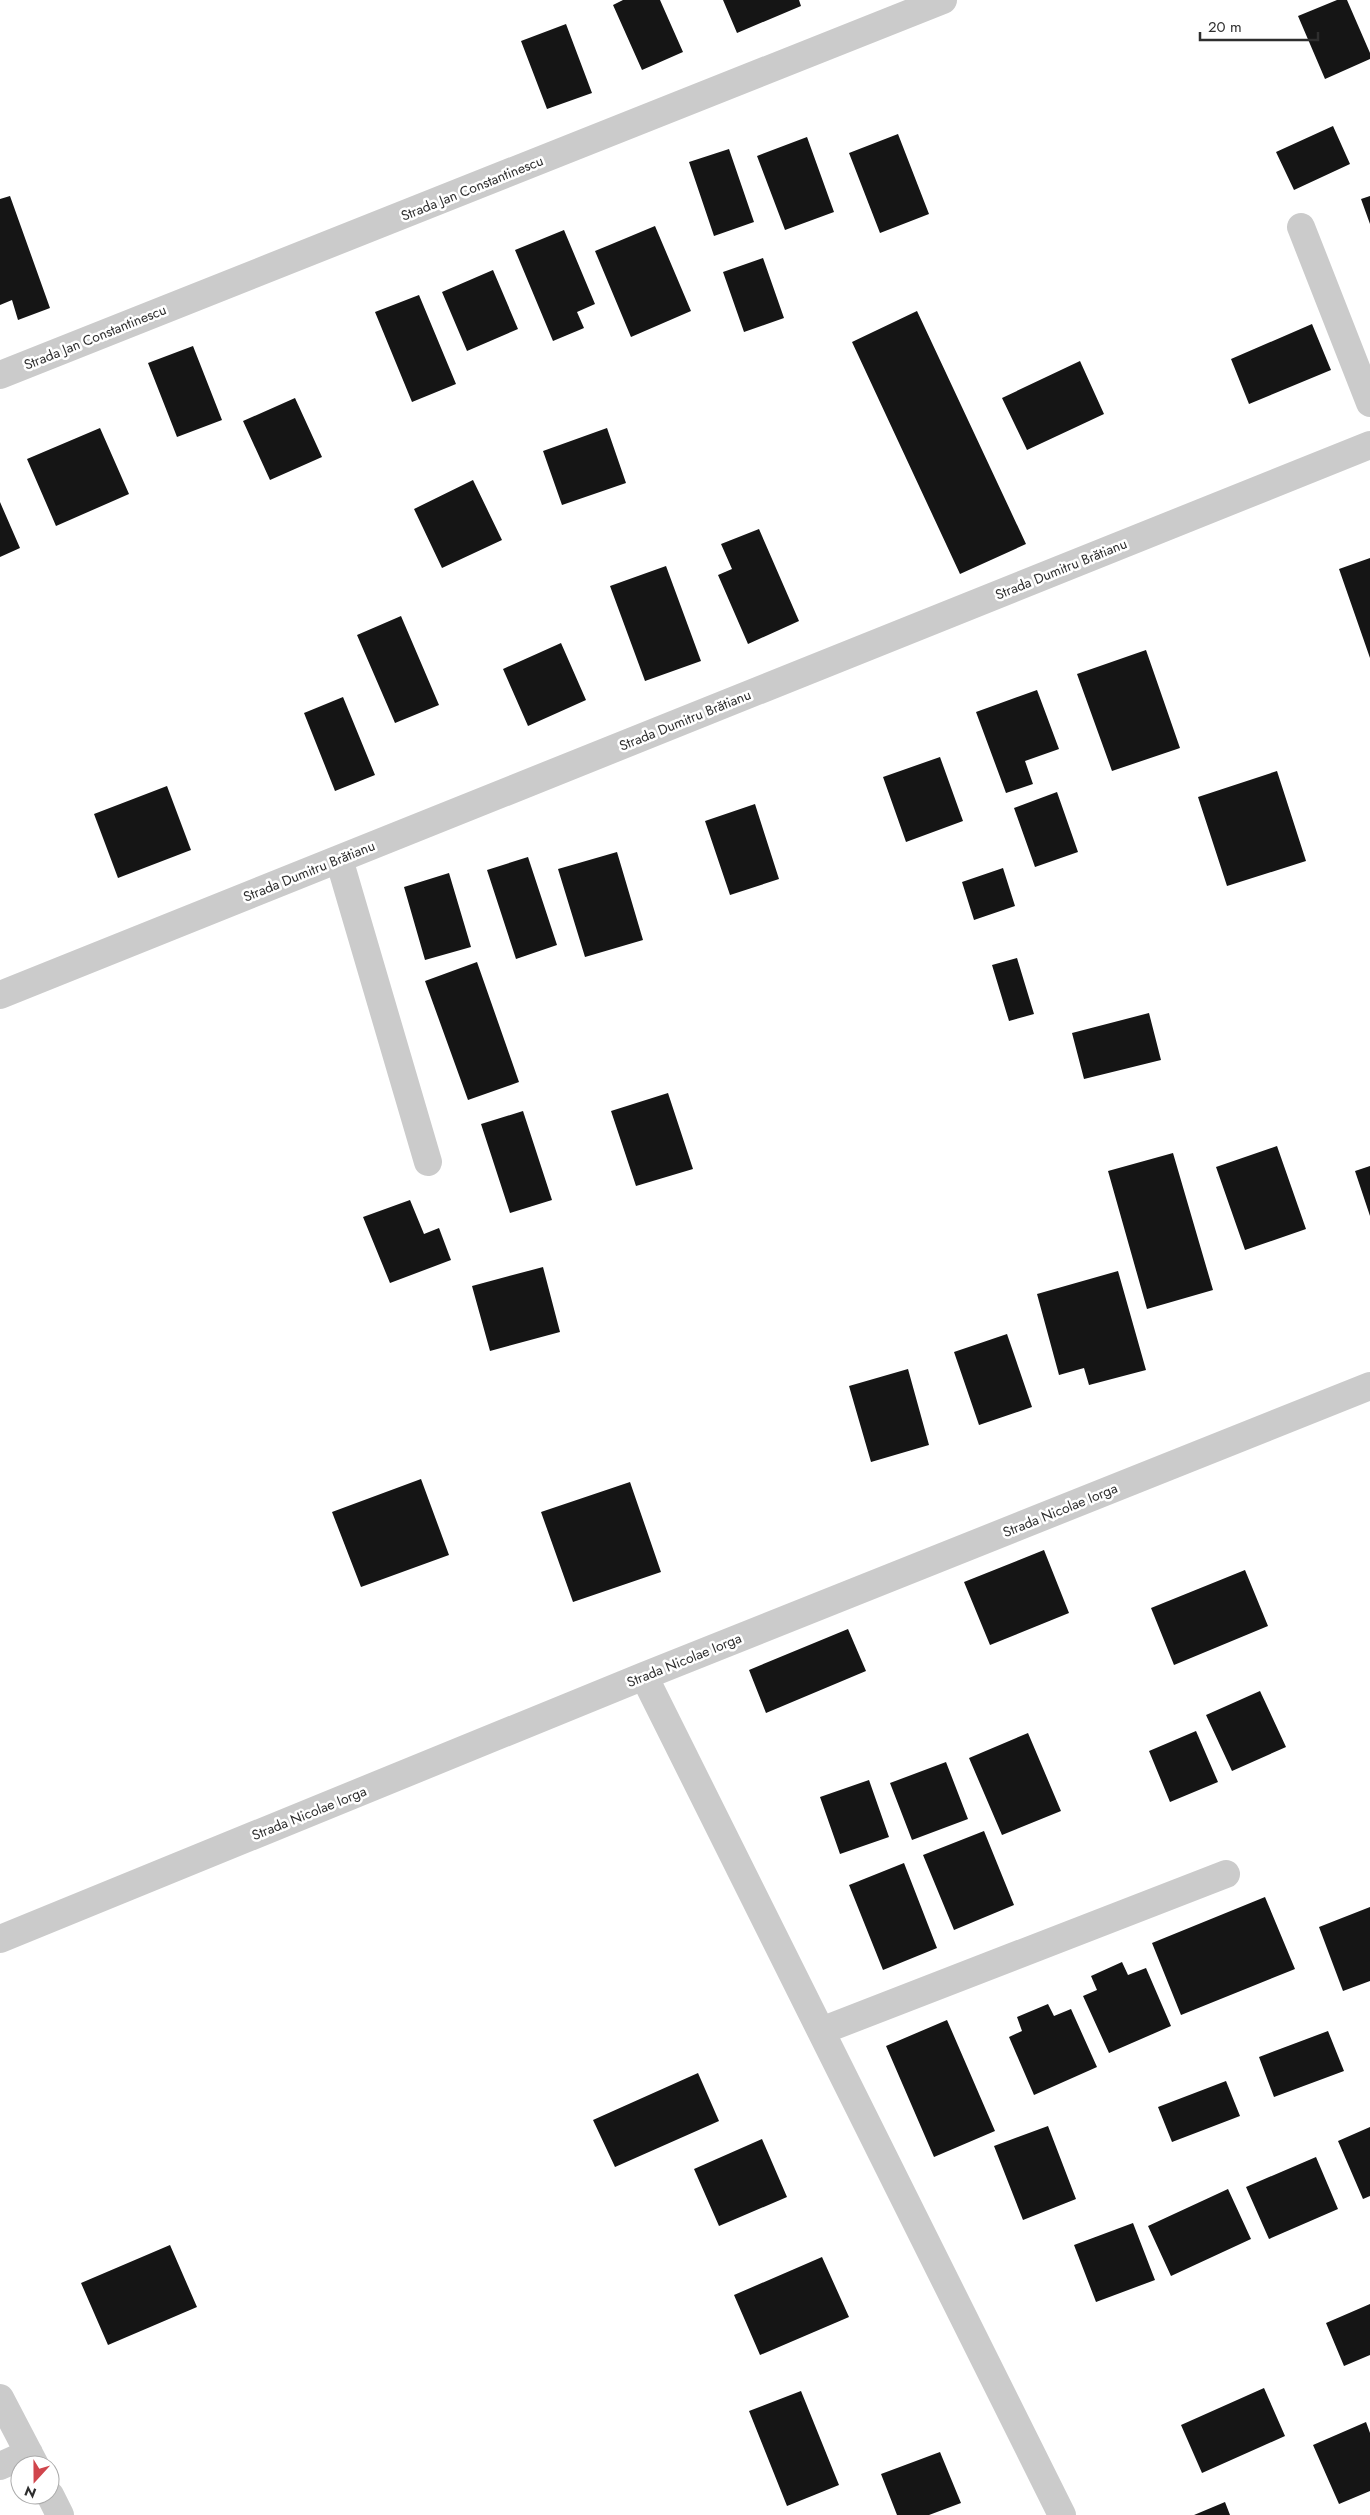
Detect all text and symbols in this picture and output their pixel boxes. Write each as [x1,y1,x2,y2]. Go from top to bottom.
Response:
scale bar [1200,10,1318,42]
text: 20 m [1208,16,1242,38]
street label: Strada Jan Constantinescu [398,150,546,226]
street label: Strada Jan Constantinescu [21,299,169,375]
street label: Strada Dumitru Brătianu [992,533,1130,605]
street label: Strada Dumitru Brătianu [616,684,754,756]
street label: Strada Dumitru Brătianu [240,835,378,907]
street label: Strada Nicolae Iorga [1000,1478,1120,1542]
street label: Strada Nicolae Iorga [624,1628,744,1692]
street label: Strada Nicolae Iorga [249,1781,369,1845]
north arrow [10,2455,60,2505]
text: N [22,2481,39,2503]

